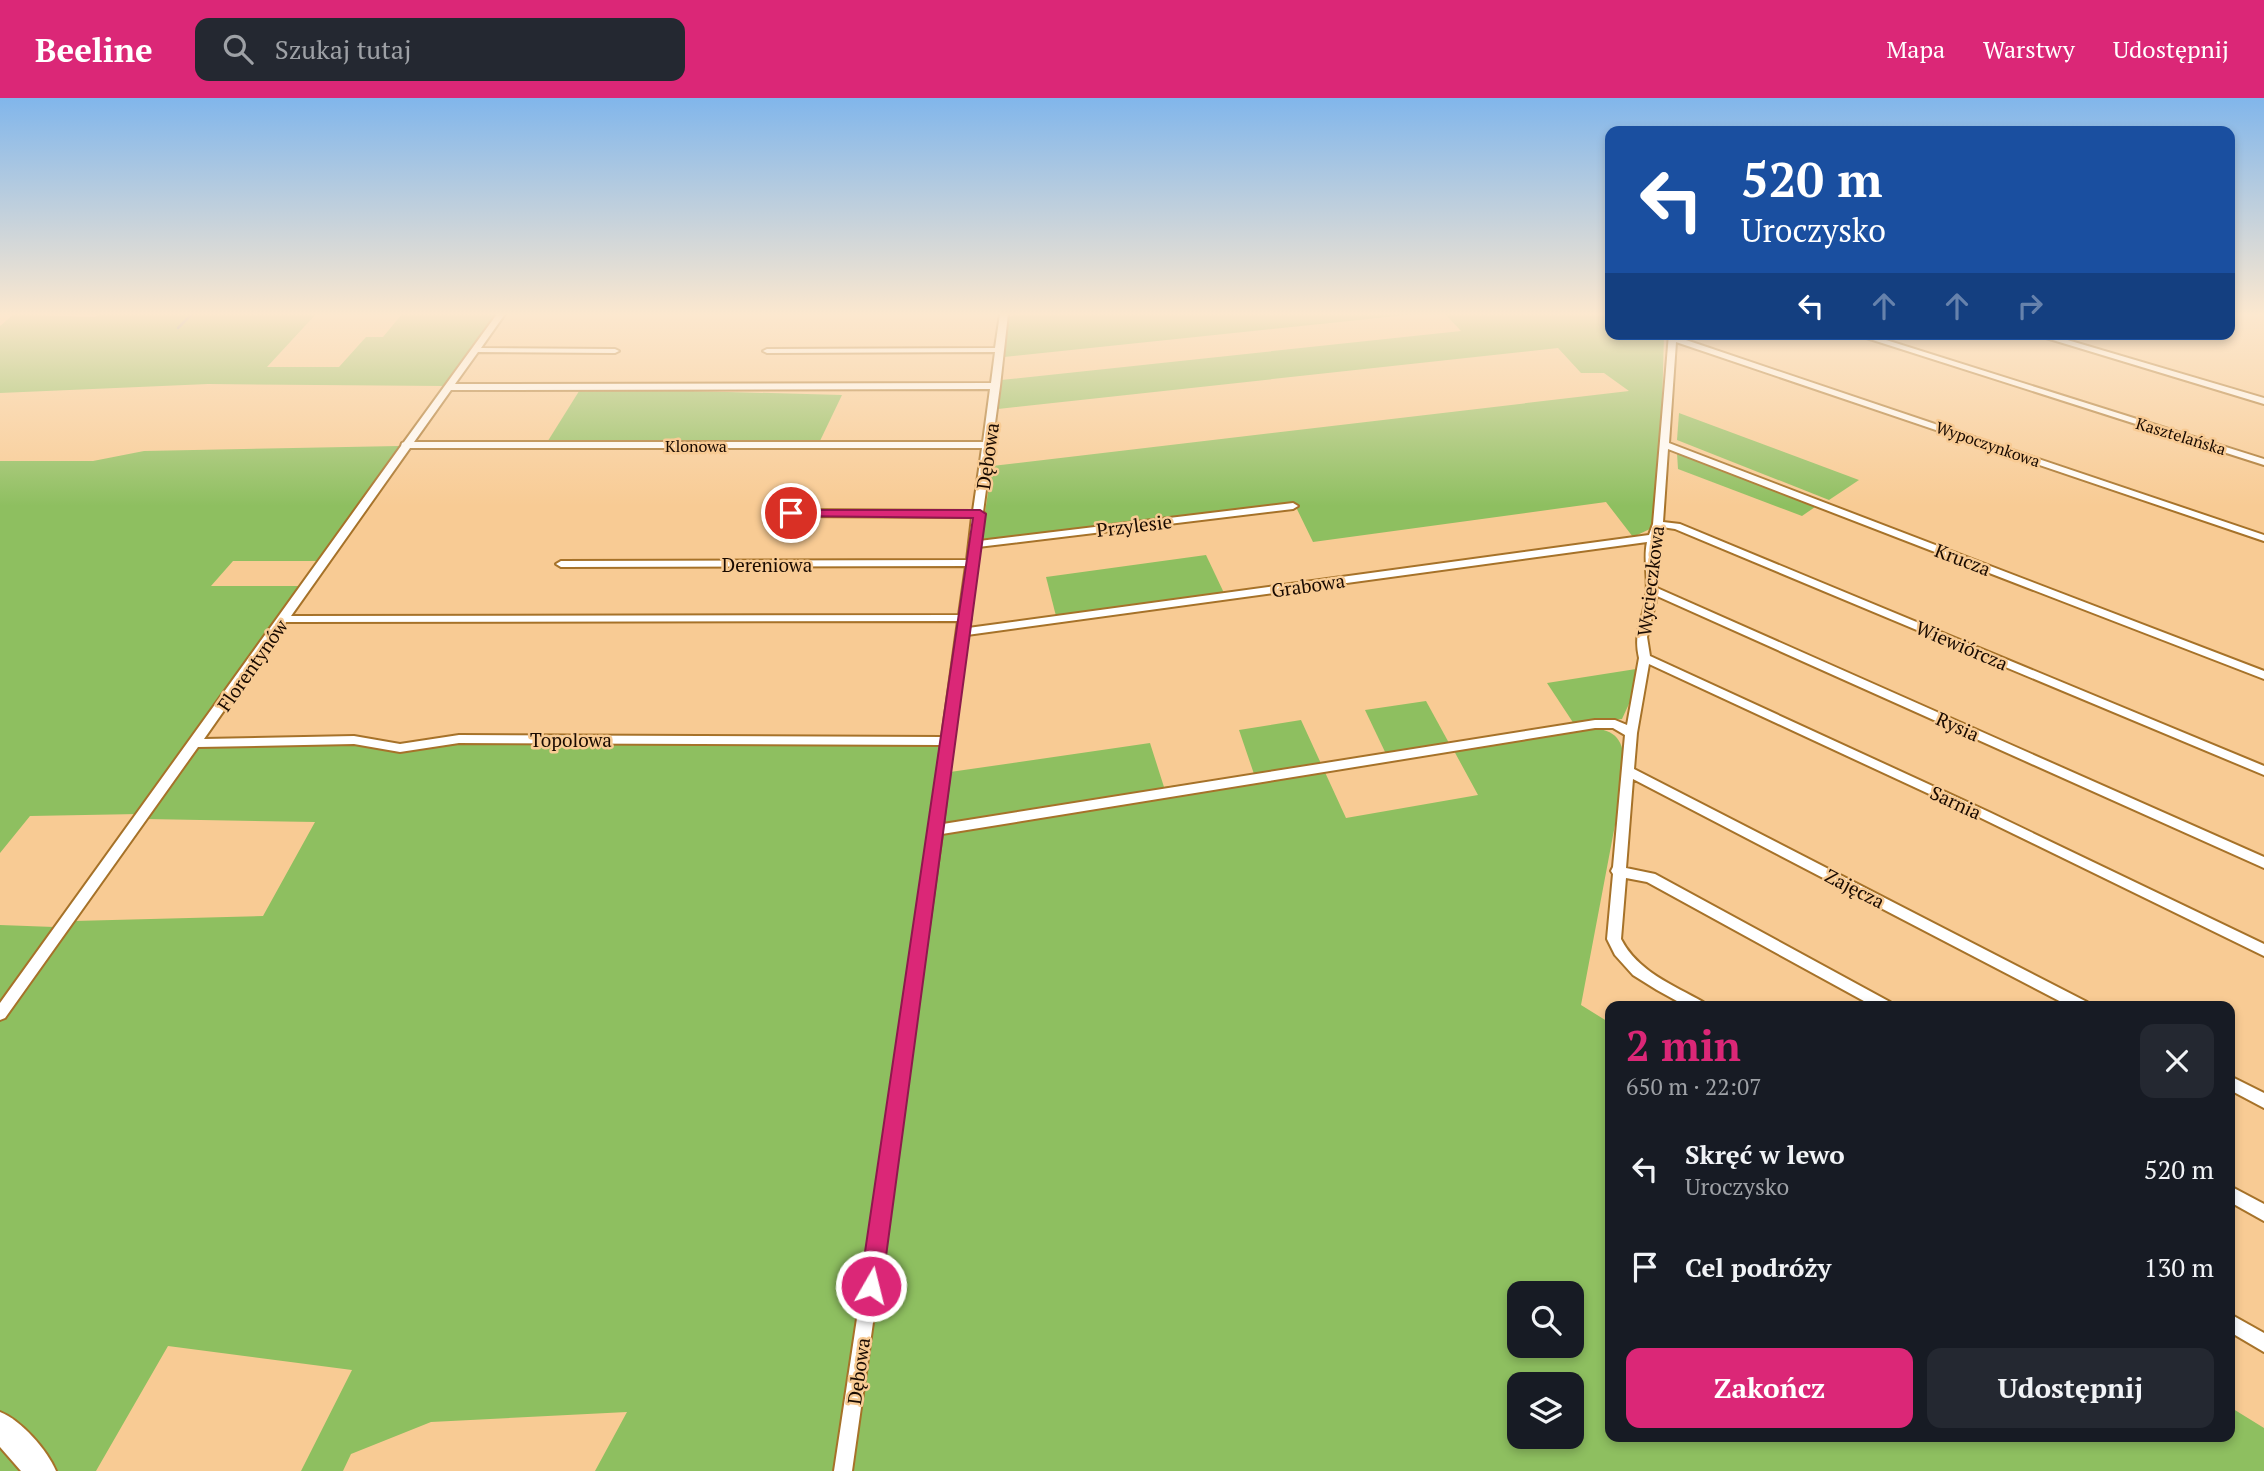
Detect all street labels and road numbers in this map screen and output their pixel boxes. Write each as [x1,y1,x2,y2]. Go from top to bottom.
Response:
street label: Kasztelańska [2133,412,2229,460]
street label: Wypoczynkowa [1933,416,2043,472]
street label: Dębowa [970,421,1004,491]
street label: Klonowa [665,435,727,457]
street label: Przylesie [1095,508,1173,542]
street label: Wycieczkowa [1631,524,1669,638]
street label: Krucza [1932,537,1995,581]
street label: Dereniowa [722,552,813,577]
street label: Grabowa [1270,567,1347,603]
street label: Florentynów [211,613,294,716]
street label: Wiewiórcza [1912,614,2012,676]
street label: Rysia [1933,706,1984,747]
street label: Topolowa [530,727,612,752]
street label: Sarnia [1926,779,1986,825]
street label: Zajęcza [1821,862,1889,914]
street label: Dębowa [841,1336,875,1406]

